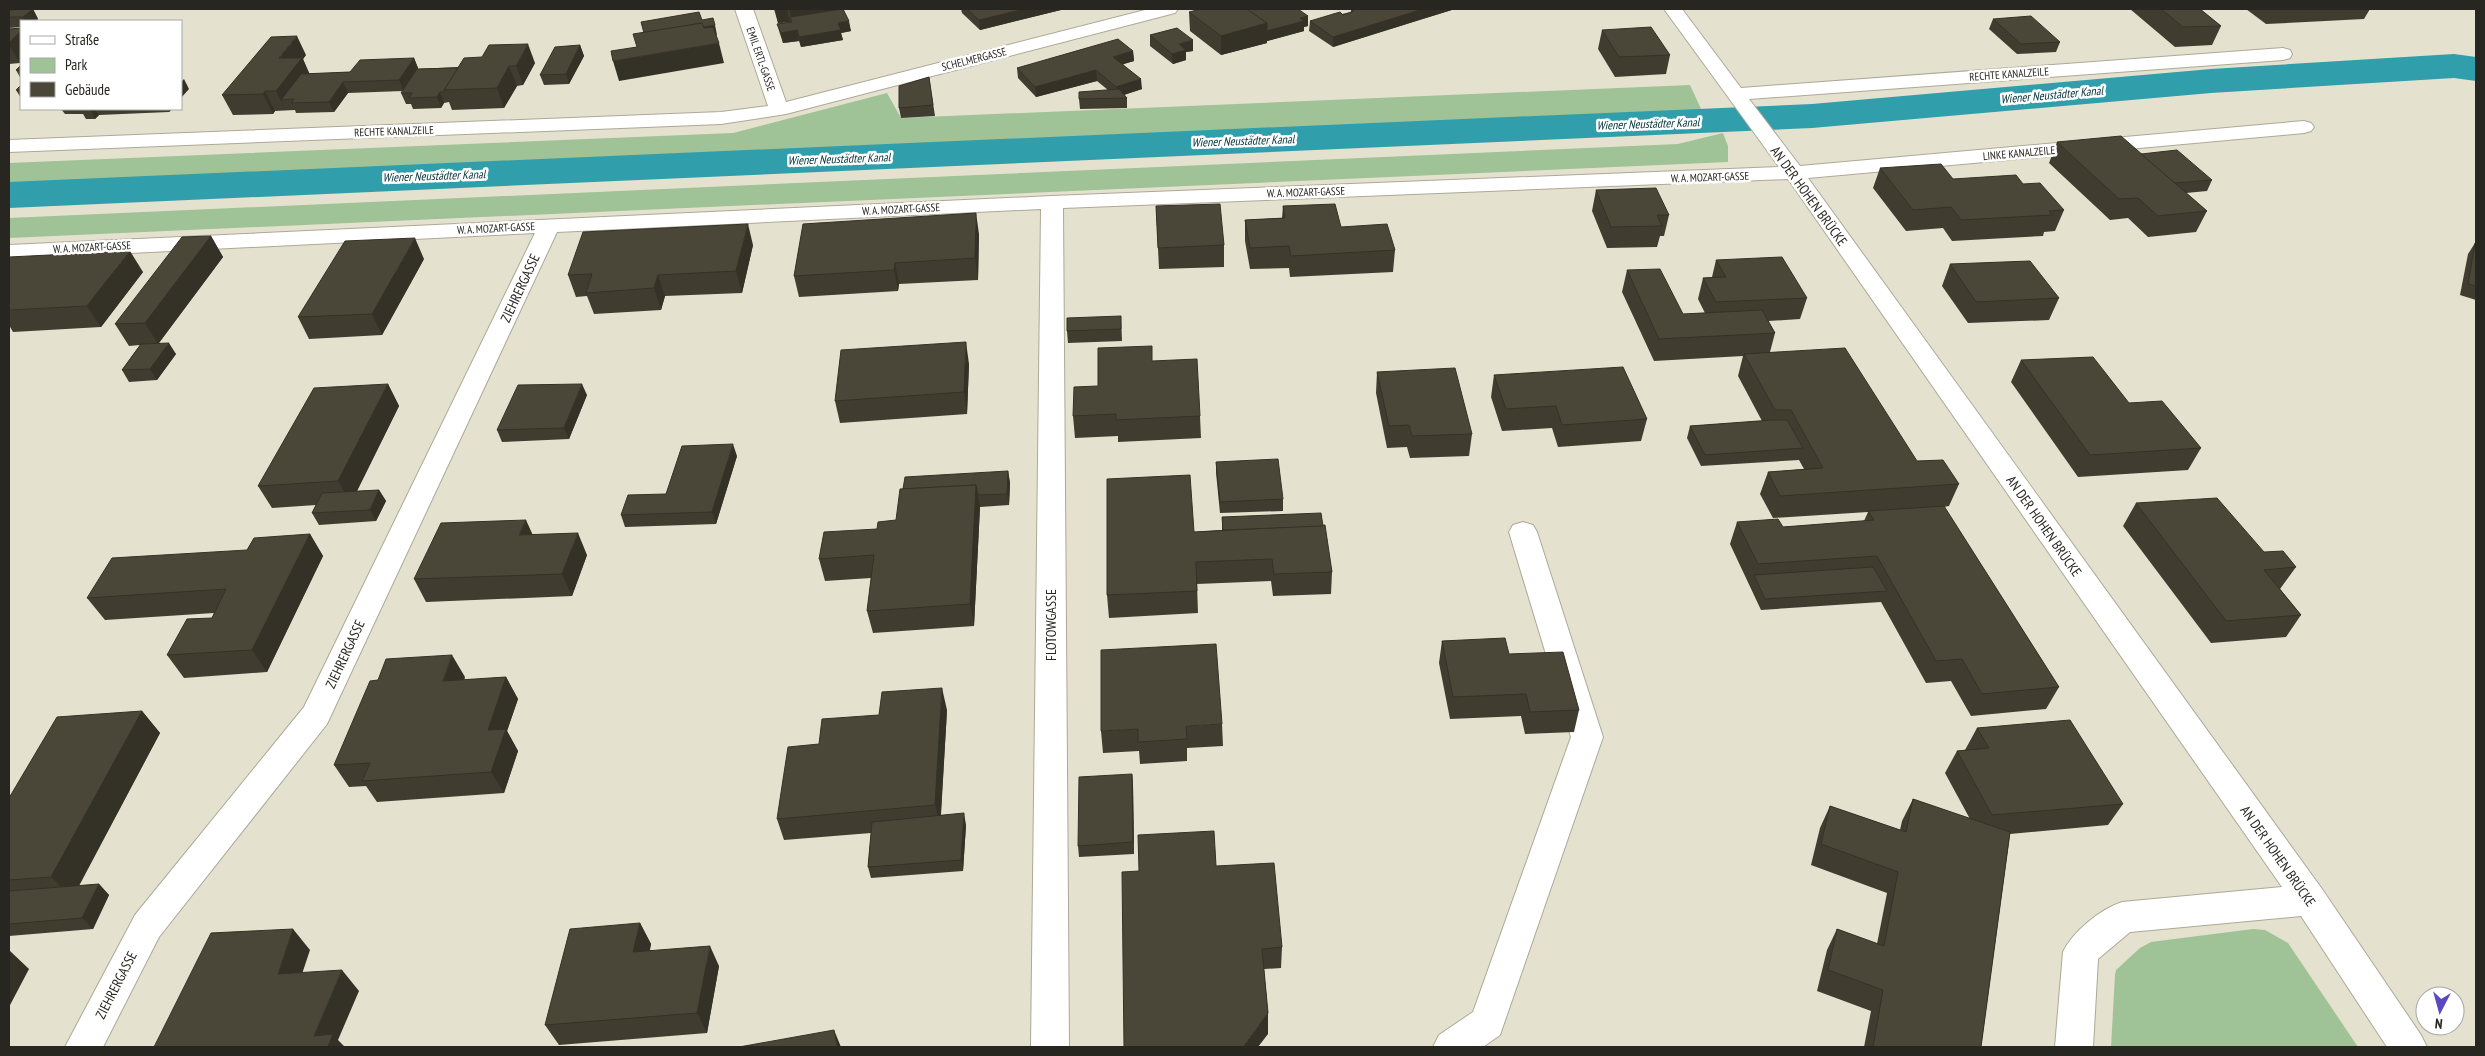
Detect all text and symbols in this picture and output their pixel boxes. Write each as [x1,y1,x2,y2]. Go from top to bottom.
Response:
legend [20,20,182,110]
street label: EMIL ERTL-GASSE [743,25,779,93]
text: Straße [65,30,99,49]
street label: SCHELMERGASSE [940,44,1008,74]
text: Park [65,55,87,74]
street label: RECHTE KANALZEILE [1969,64,2050,84]
text: Gebäude [65,80,110,99]
water label: Wiener Neustädter Kanal [2000,82,2105,106]
water label: Wiener Neustädter Kanal [1596,114,1701,133]
street label: RECHTE KANALZEILE [354,123,434,139]
water label: Wiener Neustädter Kanal [1191,131,1296,150]
street label: AN DER HOHEN BRÜCKE [1767,142,1851,250]
street label: LINKE KANALZEILE [1982,143,2056,163]
water label: Wiener Neustädter Kanal [787,149,892,168]
water label: Wiener Neustädter Kanal [382,166,487,185]
street label: W. A. MOZART-GASSE [1671,169,1750,185]
street label: W. A. MOZART-GASSE [1267,184,1346,200]
street label: W. A. MOZART-GASSE [862,200,941,218]
street label: W. A. MOZART-GASSE [457,219,536,237]
street label: W. A. MOZART-GASSE [53,238,132,256]
street label: ZIEHRERGASSE [496,251,544,325]
street label: AN DER HOHEN BRÜCKE [2002,472,2086,580]
street label: FLOTOWGASSE [1042,589,1060,661]
street label: ZIEHRERGASSE [321,617,369,691]
street label: AN DER HOHEN BRÜCKE [2236,802,2320,910]
street label: ZIEHRERGASSE [91,948,141,1022]
north arrow [2415,986,2465,1036]
text: N [2434,1015,2443,1033]

